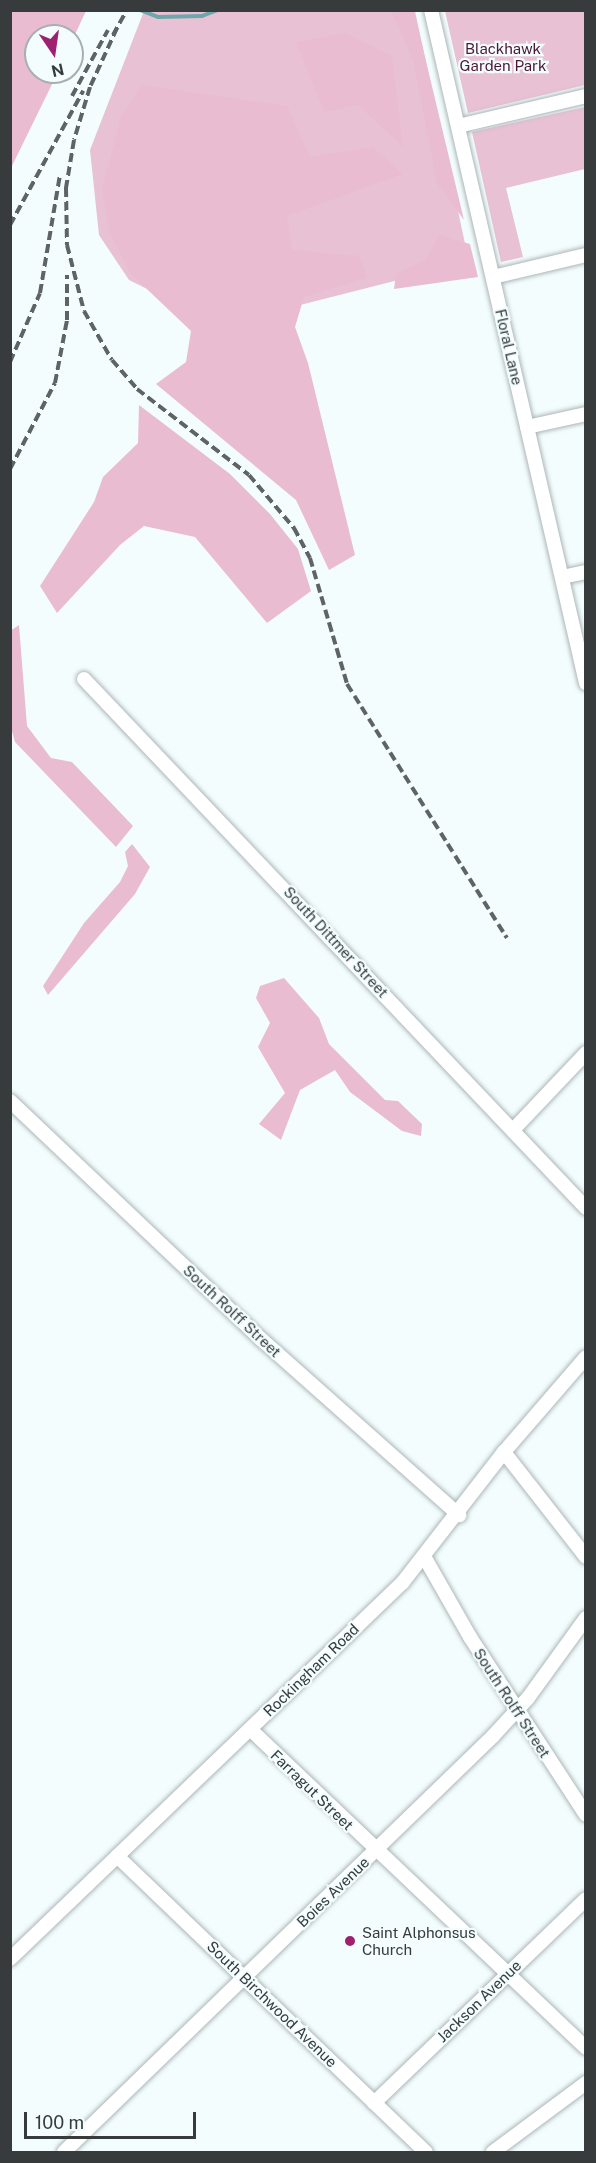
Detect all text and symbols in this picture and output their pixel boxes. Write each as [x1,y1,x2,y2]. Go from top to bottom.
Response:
north arrow [24,24,84,84]
park label: Blackhawk Garden Park [460,39,546,74]
text: N [49,59,66,81]
street label: Floral Lane [492,307,526,387]
street label: South Dittmer Street [280,883,392,1001]
street label: South Rolff Street [179,1261,285,1361]
street label: Rockingham Road [260,1620,362,1720]
street label: South Rolff Street [470,1645,554,1761]
street label: Farragut Street [267,1746,357,1834]
street label: Boies Avenue [293,1853,373,1931]
place label: Saint Alphonsus Church [362,1923,476,1958]
marker: Saint Alphonsus Church [343,1934,357,1948]
street label: South Birchwood Avenue [203,1937,341,2071]
street label: Jackson Avenue [433,1956,525,2046]
scale bar [27,2100,200,2138]
text: 100 m [35,2112,84,2133]

